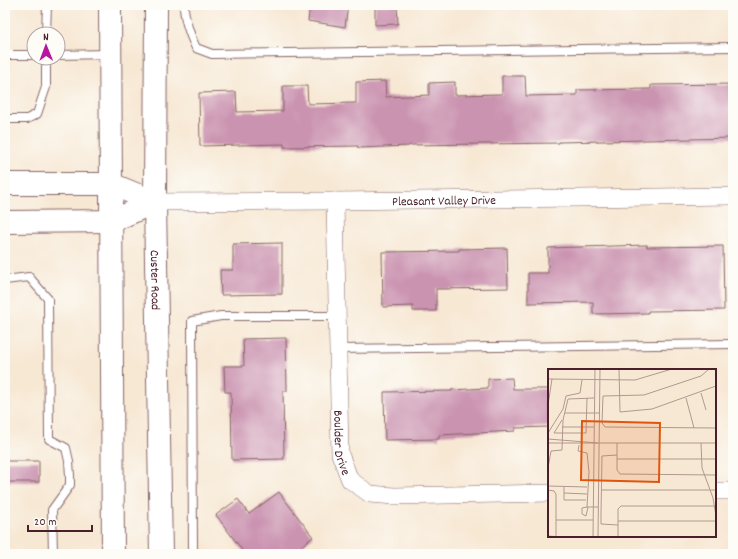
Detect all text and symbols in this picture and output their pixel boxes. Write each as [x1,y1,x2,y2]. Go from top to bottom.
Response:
north arrow [26,26,66,66]
text: N [43,30,49,46]
street label: Pleasant Valley Drive [392,192,496,212]
street label: Custer Road [144,250,164,310]
inset map [548,369,716,537]
street label: Boulder Drive [327,410,354,479]
scale bar [28,507,92,533]
text: 20 m [34,514,57,531]

